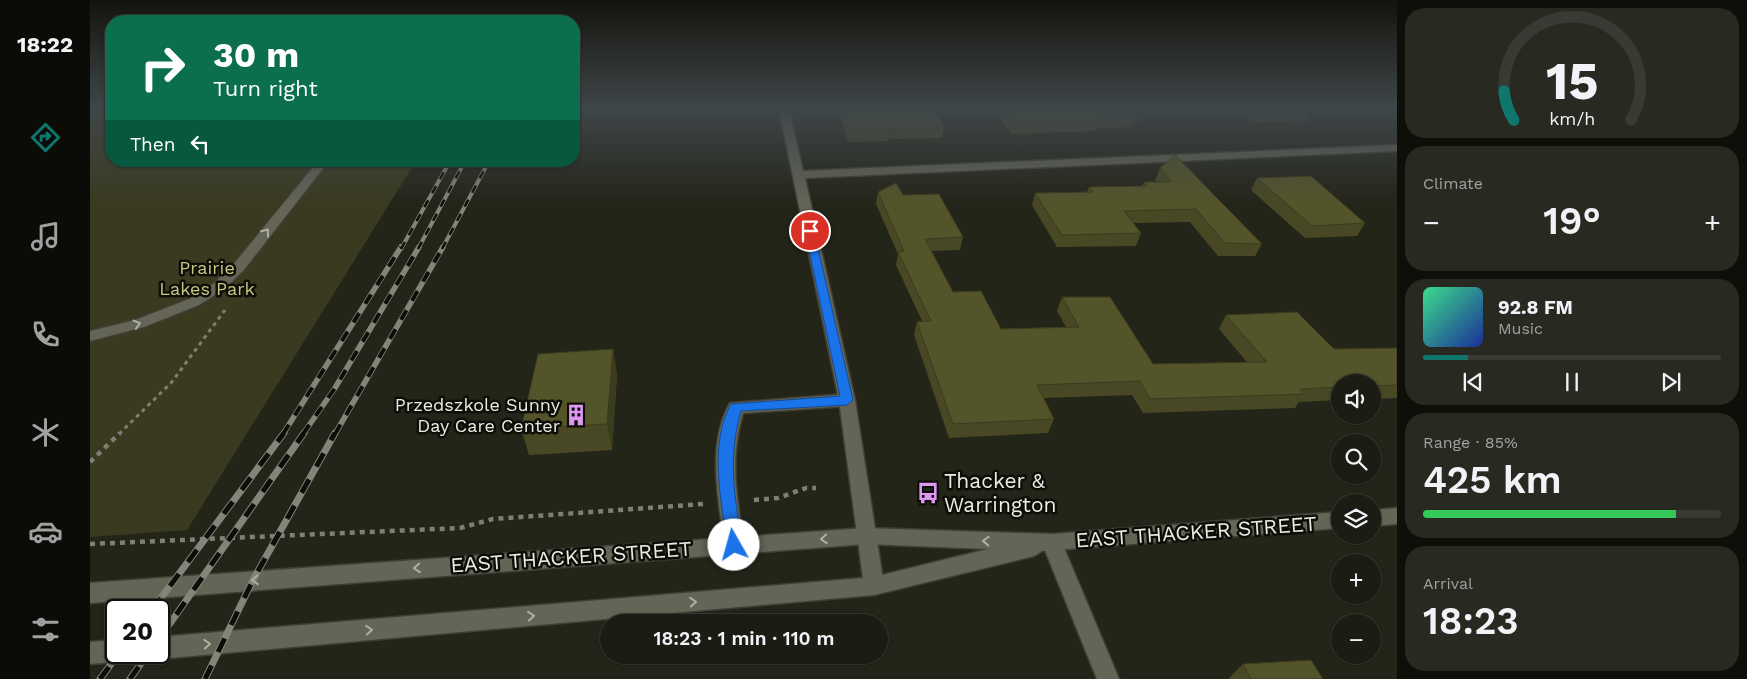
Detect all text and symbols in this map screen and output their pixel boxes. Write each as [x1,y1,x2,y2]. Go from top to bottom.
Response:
text: 18:22 [17,32,73,57]
text: 30 m [213,34,299,76]
icon: right [130,35,195,100]
text: 15 [1546,51,1598,112]
text: Turn right [213,76,318,101]
text: km/h [1549,108,1595,129]
icon: directions [28,120,63,155]
icon: left [186,130,214,158]
text: Then [130,133,176,156]
text: Climate [1423,174,1483,193]
text: 19° [1543,199,1601,243]
text: − [1423,206,1440,239]
text: + [1704,206,1721,239]
pin [789,210,831,252]
icon: arrive [796,217,824,245]
icon: music [28,219,63,254]
one-way arrow [261,229,269,238]
park label: Prairie Lakes Park [159,257,255,299]
text: 92.8 FM [1498,296,1573,319]
icon: phone [28,317,63,352]
text: Music [1498,319,1543,338]
one-way arrow [132,320,141,330]
icon: previous [1459,368,1487,396]
icon: pause [1558,368,1586,396]
icon: next [1657,368,1685,396]
map controls [1331,374,1381,664]
button: sound [1331,374,1381,424]
place label: Przedszkole Sunny Day Care Center [395,394,561,436]
building icon: Przedszkole Sunny Day Care Center [563,402,589,428]
icon: climate [28,415,63,450]
text: Range · 85% [1423,433,1518,452]
button: search [1331,434,1381,484]
text: 425 km [1423,458,1562,502]
place label: Thacker & Warrington [944,468,1057,517]
bus stop icon: Thacker & Warrington [915,480,941,506]
button: layers [1331,494,1381,544]
street label: EAST THACKER STREET [1074,511,1318,552]
icon: car [28,514,63,549]
position arrow [707,518,759,570]
one-way arrow [819,534,827,545]
one-way arrow [982,535,990,546]
street label: EAST THACKER STREET [449,536,693,577]
button: + [1331,554,1381,604]
one-way arrow [413,563,421,574]
one-way arrow [251,574,259,585]
text: Arrival [1423,574,1473,593]
one-way arrow [689,597,697,608]
speed limit sign: 20 [105,599,170,664]
text: 18:23 [1423,599,1519,643]
one-way arrow [527,611,535,622]
icon: filters [28,612,63,647]
button: − [1331,614,1381,664]
one-way arrow [366,625,374,636]
text: 18:23 · 1 min · 110 m [654,627,834,650]
one-way arrow [204,639,212,650]

